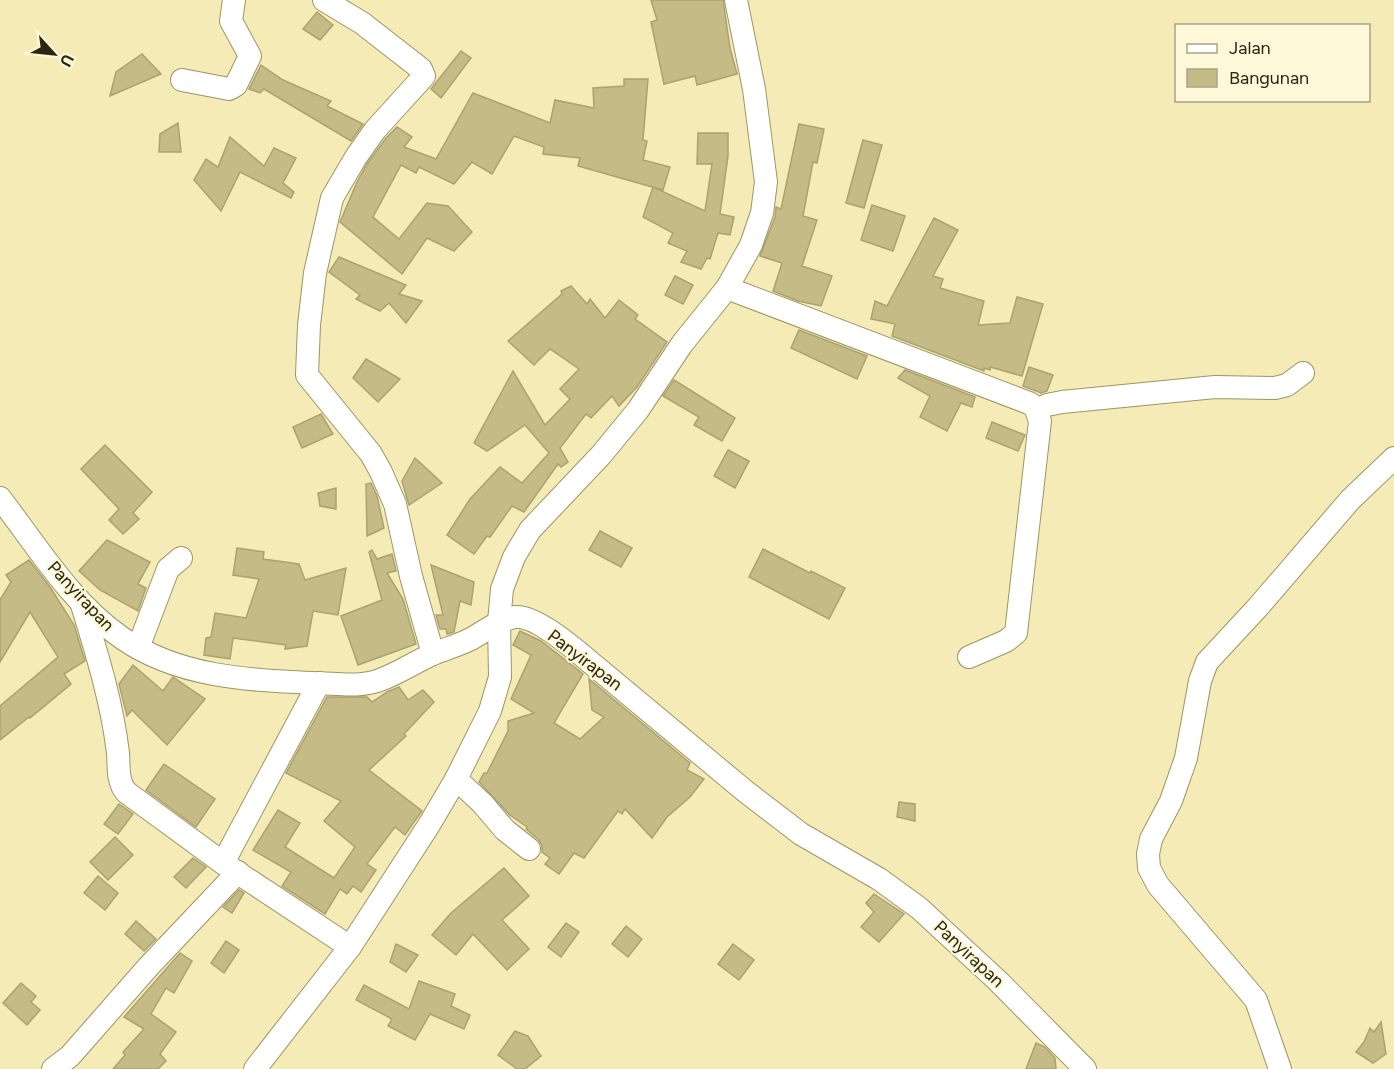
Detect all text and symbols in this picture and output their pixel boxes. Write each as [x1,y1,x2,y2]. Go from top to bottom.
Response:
north arrow [24,24,84,84]
legend [1175,24,1370,102]
text: Jalan [1229,37,1271,59]
text: U [56,51,78,70]
text: Bangunan [1229,67,1309,89]
street label: Panyirapan [43,556,119,636]
street label: Panyirapan [543,625,627,695]
street label: Panyirapan [929,916,1009,992]

